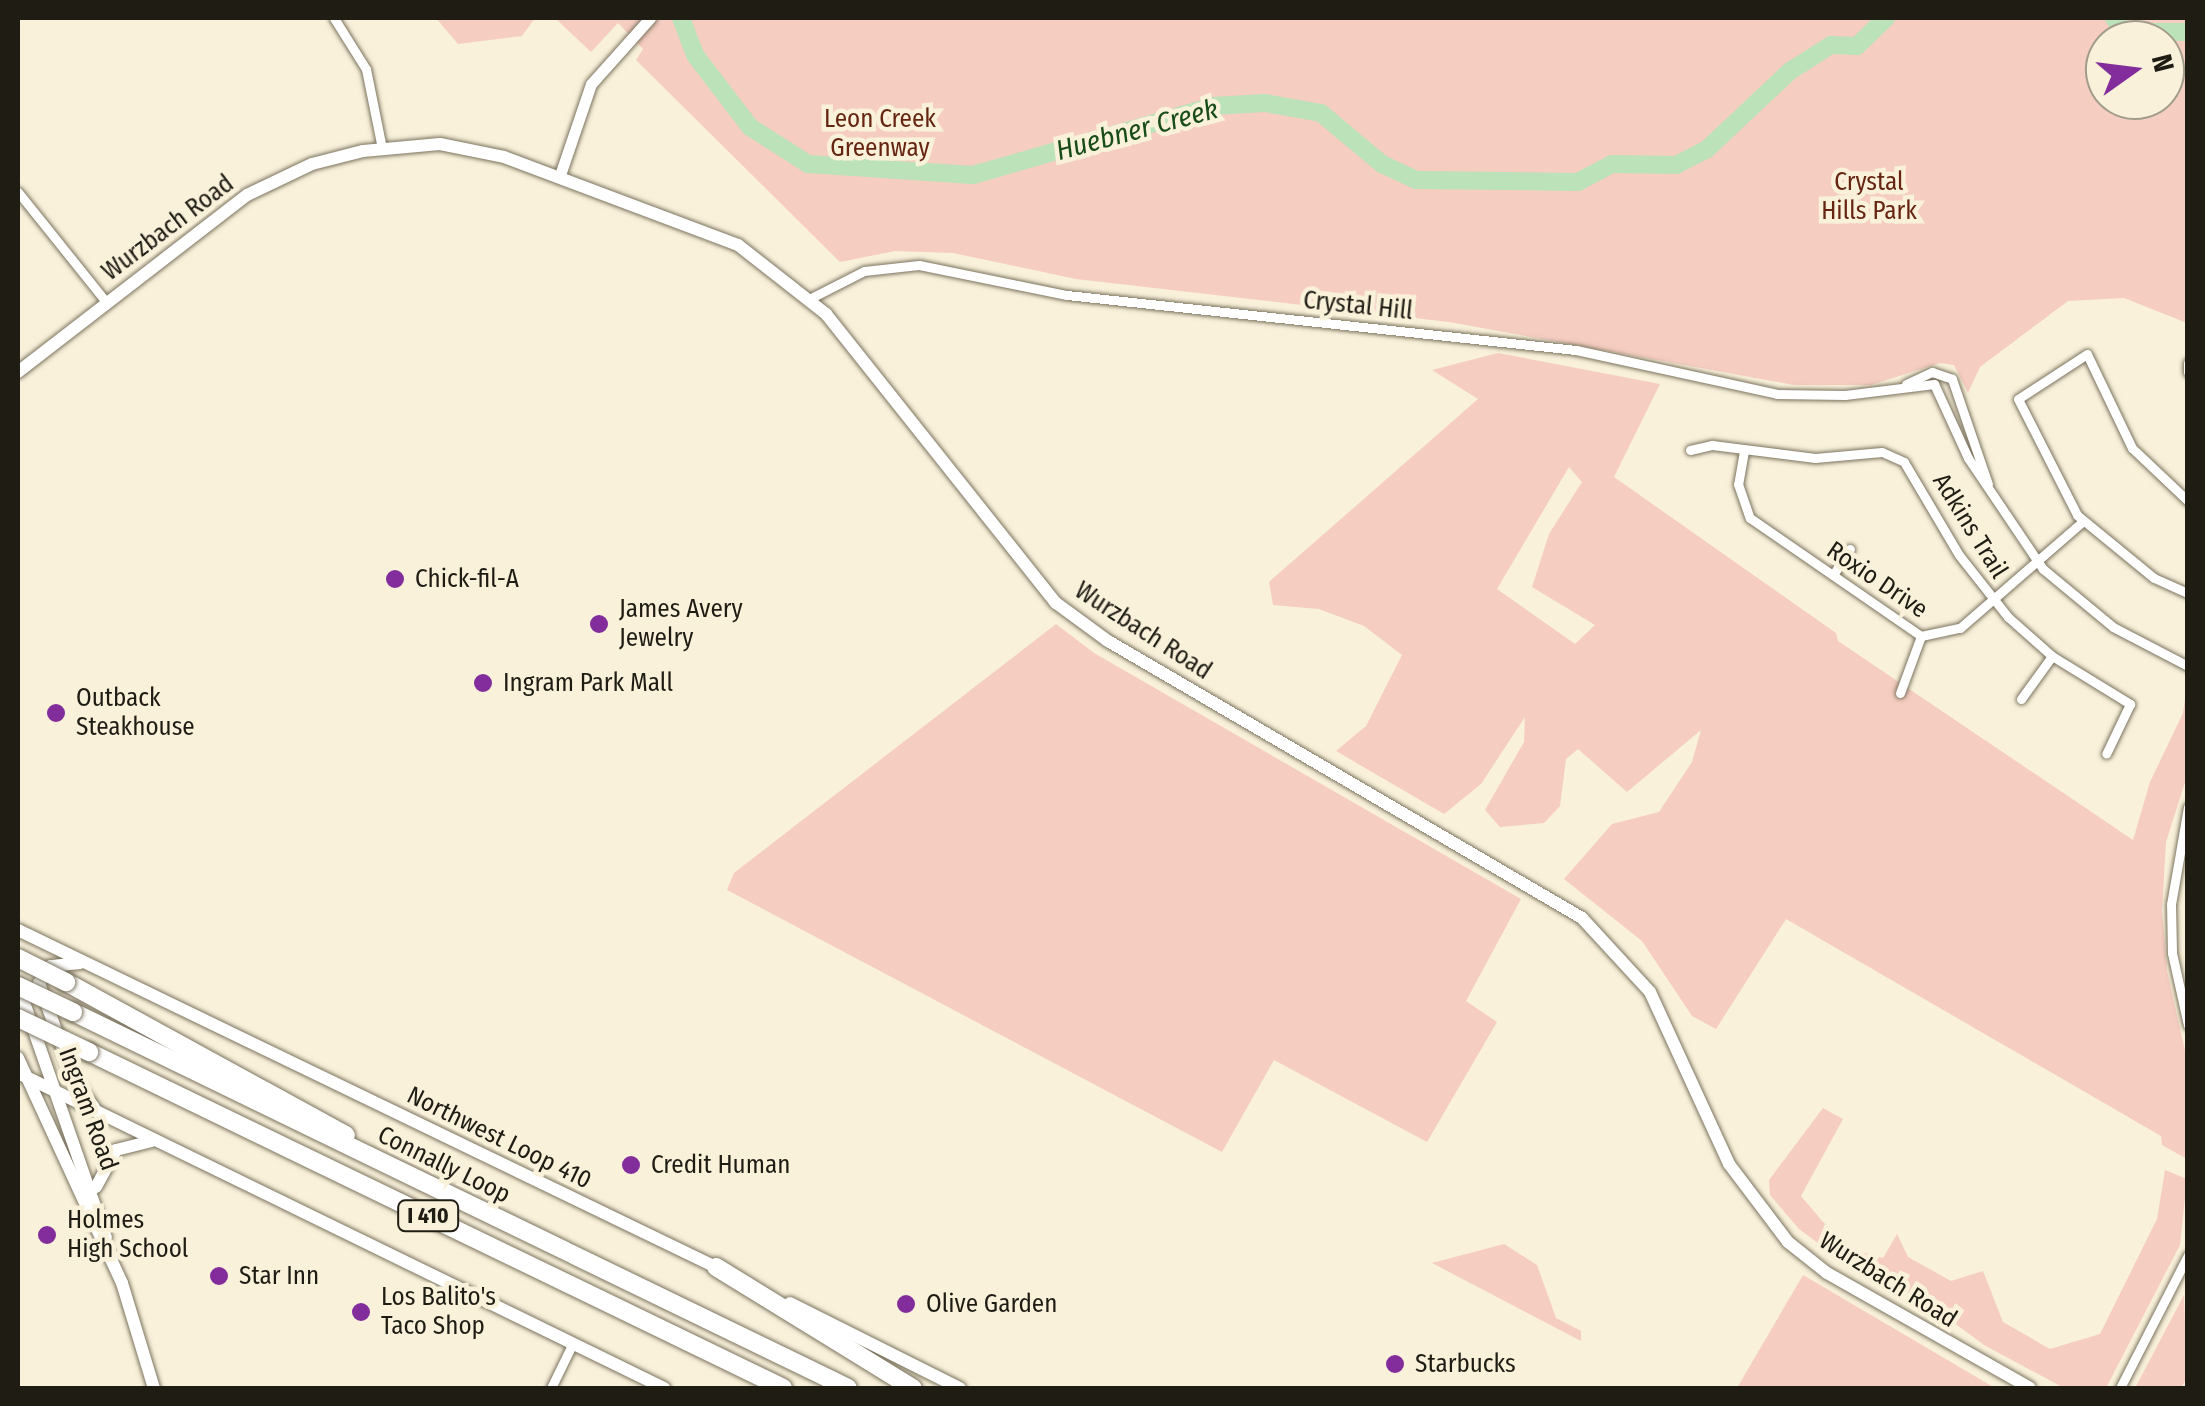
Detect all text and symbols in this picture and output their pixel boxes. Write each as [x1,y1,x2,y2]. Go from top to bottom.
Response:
north arrow [2085,20,2185,120]
text: N [2145,51,2181,75]
water label: Huebner Creek [1052,92,1222,168]
park label: Leon Creek Greenway [824,105,936,164]
park label: Crystal Hills Park [1821,168,1917,227]
street label: Wurzbach Road [96,169,240,287]
street label: Crystal Hill [1302,285,1414,327]
street label: Adkins Trail [1926,468,2014,584]
street label: Roxio Drive [1821,535,1933,625]
place label: Chick-fil-A [415,564,519,594]
marker: Chick-fil-A [384,568,406,590]
street label: Wurzbach Road [1069,576,1217,686]
place label: James Avery Jewelry [619,595,743,654]
marker: James Avery Jewelry [588,613,610,635]
place label: Ingram Park Mall [503,668,673,698]
marker: Ingram Park Mall [472,672,494,694]
place label: Outback Steakhouse [76,684,195,743]
marker: Outback Steakhouse [45,702,67,724]
street label: Ingram Road [52,1043,124,1175]
street label: Northwest Loop 410 [402,1080,596,1196]
street label: Connally Loop [373,1120,515,1210]
place label: Credit Human [651,1150,790,1180]
marker: Credit Human [620,1154,642,1176]
road number: I 410 [396,1199,460,1233]
place label: Holmes High School [67,1206,188,1265]
marker: Holmes High School [36,1224,58,1246]
street label: Wurzbach Road [1814,1226,1962,1334]
place label: Star Inn [239,1261,319,1291]
marker: Star Inn [208,1265,230,1287]
place label: Los Balito's Taco Shop [381,1283,496,1342]
place label: Olive Garden [926,1289,1057,1319]
marker: Olive Garden [895,1293,917,1315]
marker: Los Balito's Taco Shop [350,1301,372,1323]
place label: Starbucks [1415,1349,1516,1379]
marker: Starbucks [1384,1353,1406,1375]

